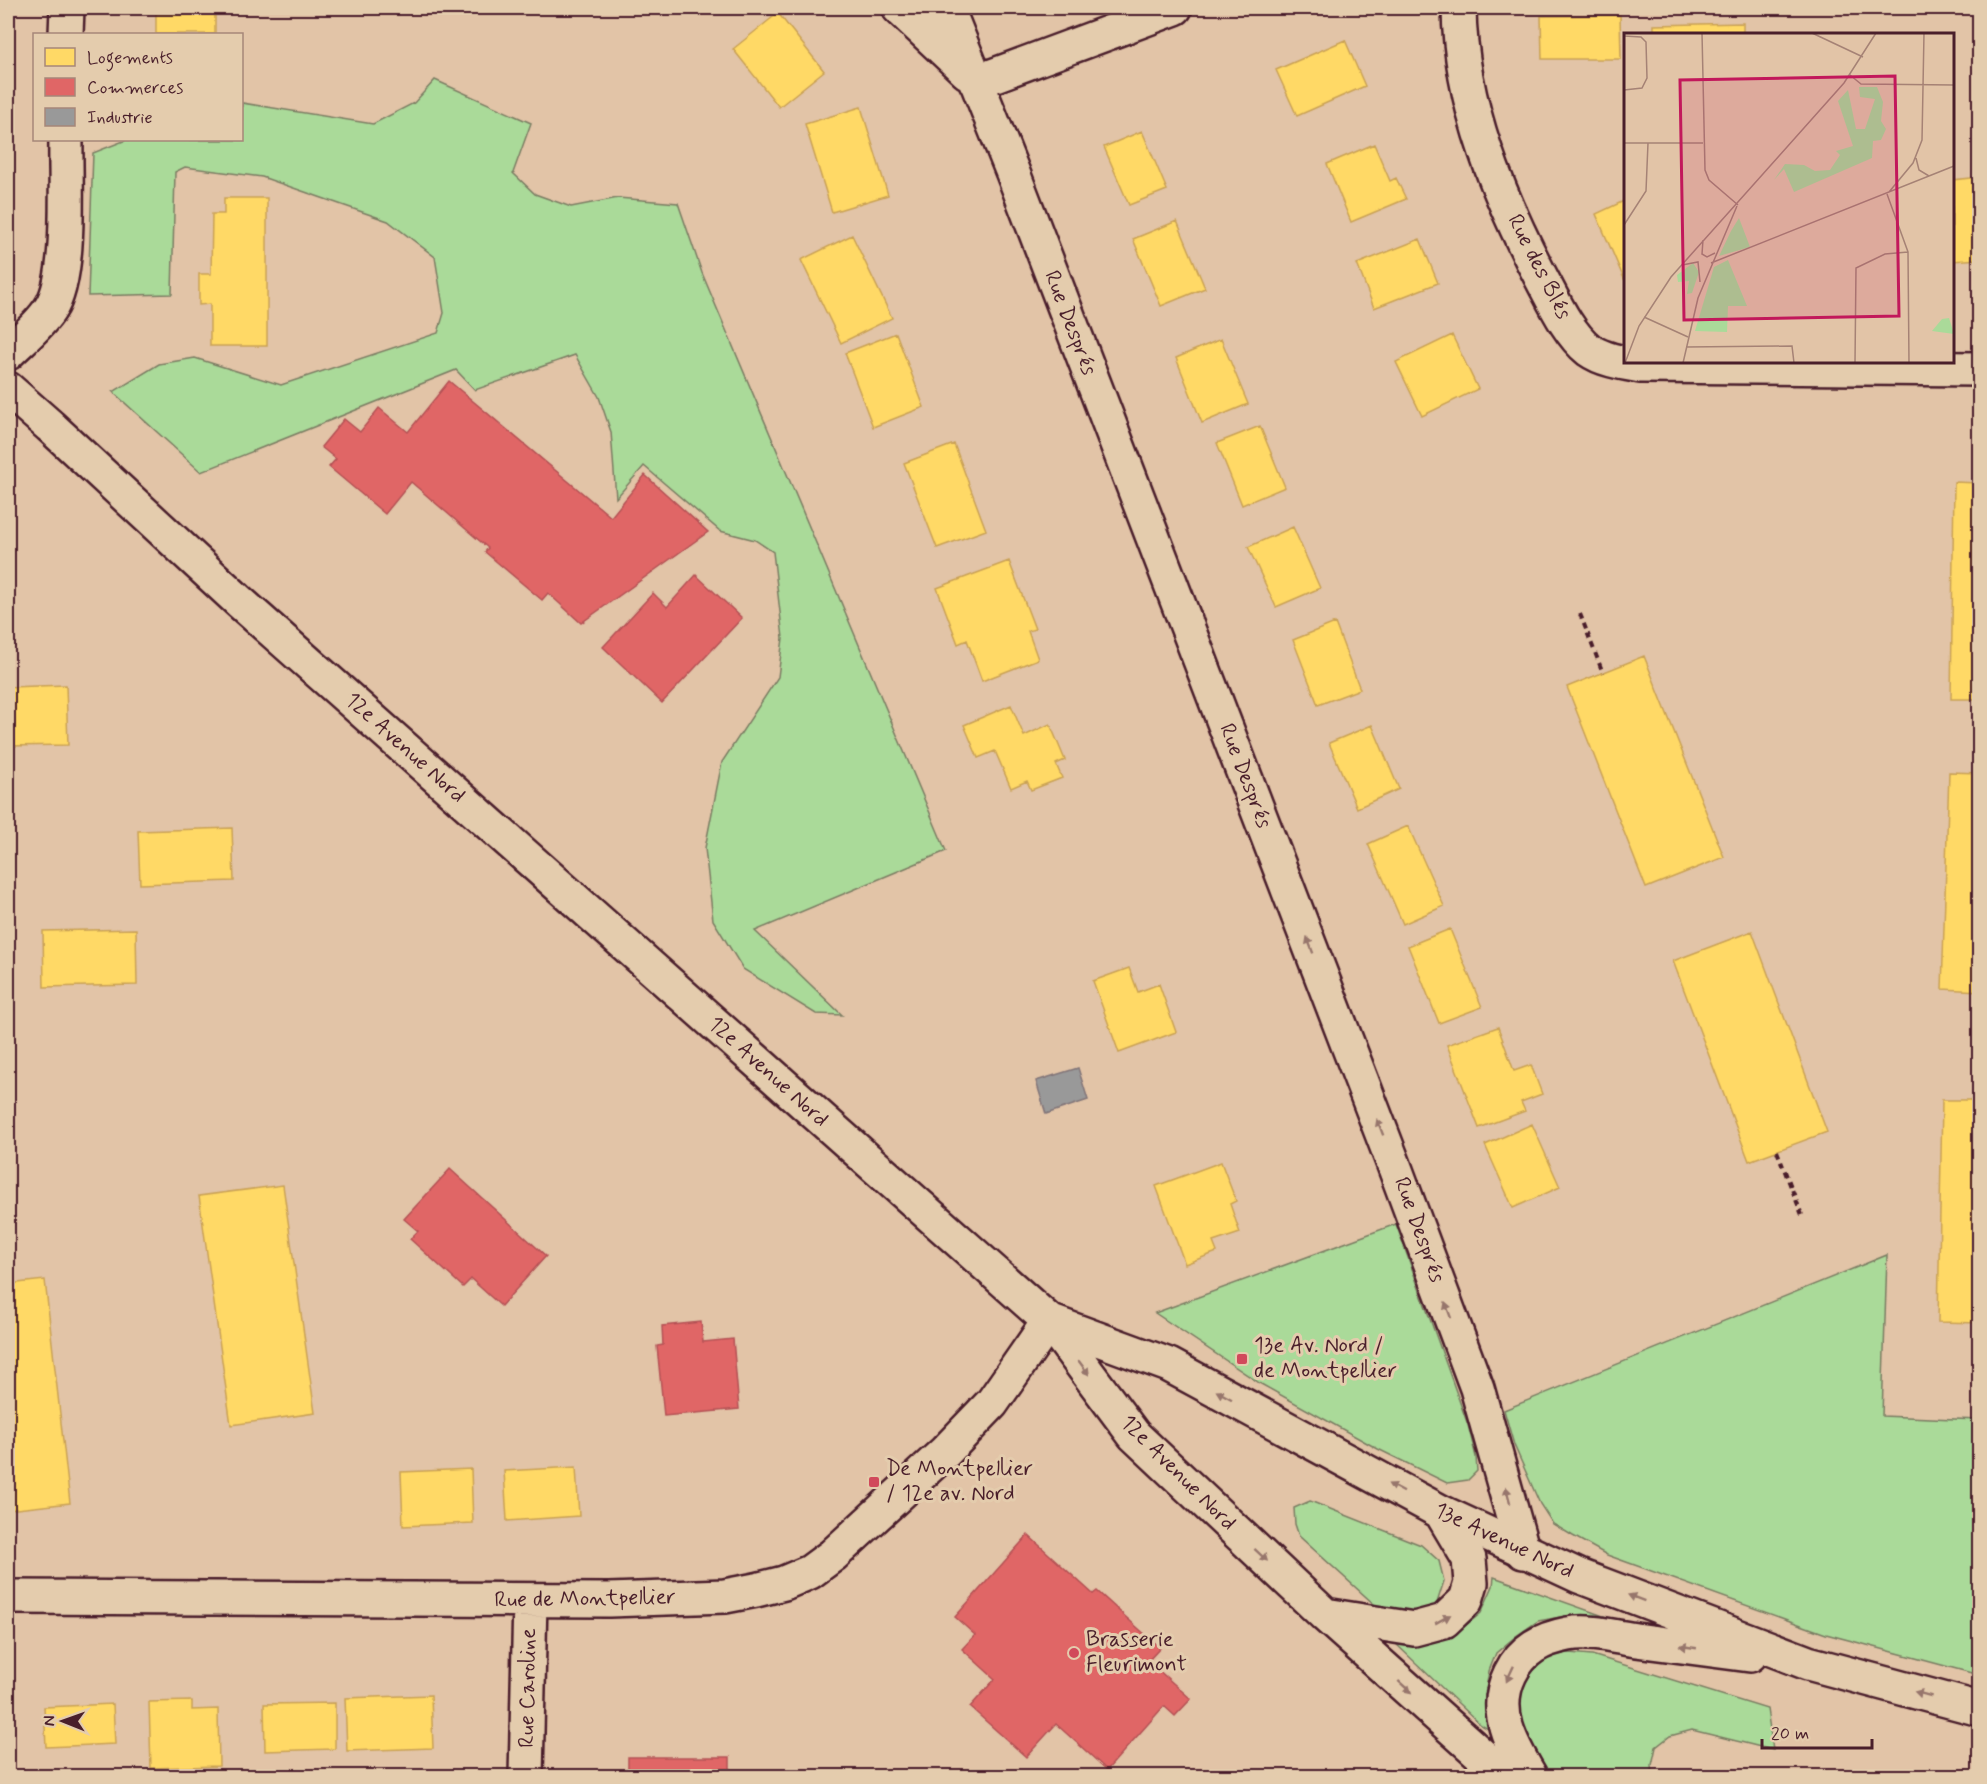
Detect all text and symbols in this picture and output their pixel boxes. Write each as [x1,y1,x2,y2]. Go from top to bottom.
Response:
legend [33,33,243,141]
inset map [1624,33,1954,363]
text: Logements [87,46,173,72]
text: Commerces [87,76,183,100]
text: Industrie [87,106,153,130]
street label: Rue des Blés [1501,210,1578,325]
street label: Rue Després [1037,266,1103,380]
street label: 12e Avenue Nord [339,686,471,810]
street label: Rue Després [1212,719,1278,833]
one-way arrow [1305,936,1314,954]
street label: 12e Avenue Nord [702,1010,834,1134]
one-way arrow [1375,1118,1384,1136]
street label: Rue Després [1387,1173,1451,1287]
one-way arrow [1443,1301,1453,1319]
place label: 13e Av. Nord / de Montpellier [1254,1332,1397,1385]
marker: 13e Av. Nord / de Montpellier [1235,1352,1249,1366]
one-way arrow [1078,1360,1090,1376]
one-way arrow [1216,1390,1233,1400]
street label: 12e Avenue Nord [1114,1409,1242,1537]
place label: De Montpellier / 12e av. Nord [886,1455,1033,1508]
marker: De Montpellier / 12e av. Nord [867,1475,881,1489]
one-way arrow [1387,1483,1404,1493]
one-way arrow [1503,1486,1512,1504]
street label: 13e Avenue Nord [1430,1496,1578,1586]
one-way arrow [1253,1548,1268,1562]
street label: Rue de Montpellier [494,1583,676,1615]
one-way arrow [1627,1593,1645,1602]
one-way arrow [1435,1614,1452,1624]
place label: Brasserie Fleurimont [1086,1626,1187,1679]
street label: Rue Caroline [513,1628,543,1748]
one-way arrow [1679,1642,1698,1651]
marker: Brasserie Fleurimont [1067,1646,1081,1660]
one-way arrow [1506,1666,1515,1683]
one-way arrow [1397,1680,1412,1694]
one-way arrow [1914,1689,1932,1699]
north arrow [33,1691,93,1751]
scale bar [1762,1712,1872,1750]
text: N [39,1715,60,1726]
text: 20 m [1771,1722,1809,1746]

